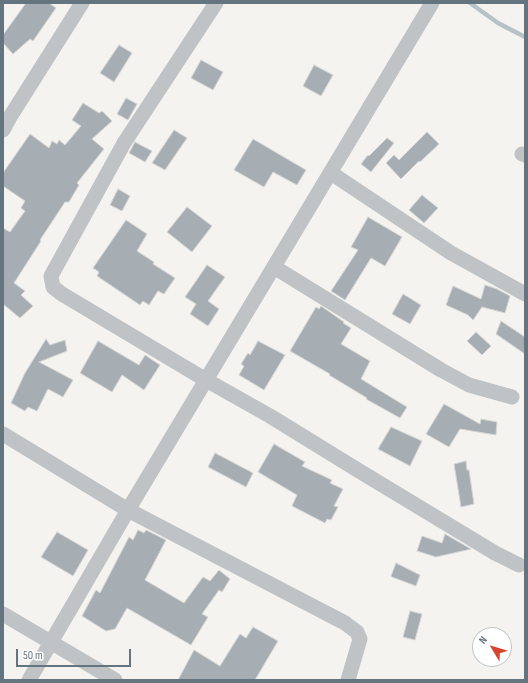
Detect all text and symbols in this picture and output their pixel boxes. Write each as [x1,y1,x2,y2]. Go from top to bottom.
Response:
north arrow [472,627,512,667]
text: N [476,634,490,646]
scale bar [18,641,133,667]
text: 50 m [23,648,43,663]

